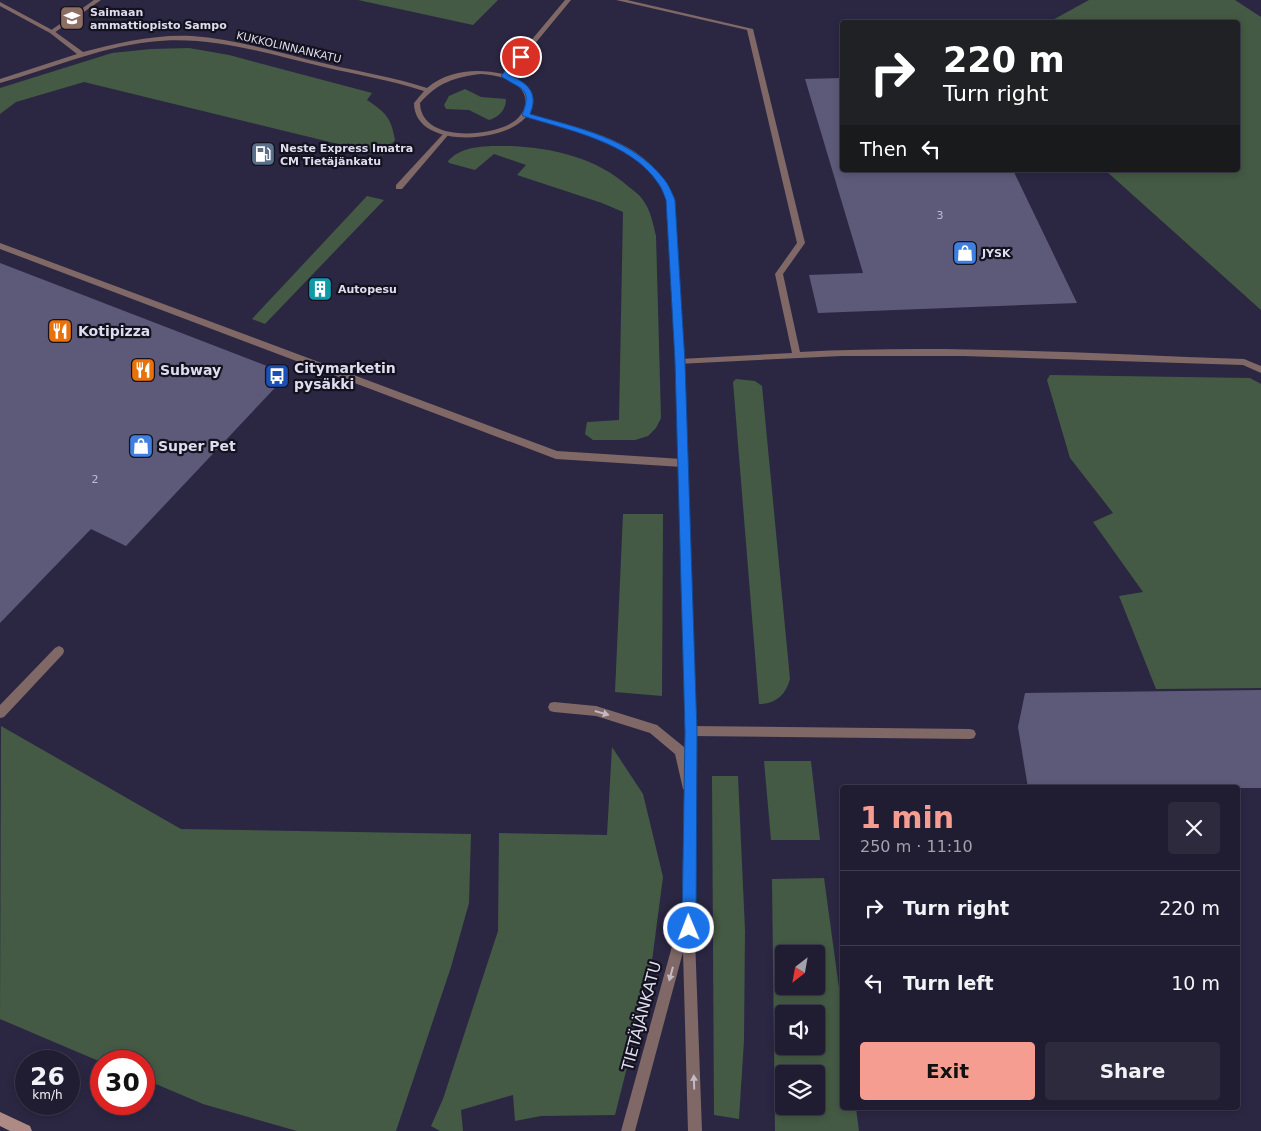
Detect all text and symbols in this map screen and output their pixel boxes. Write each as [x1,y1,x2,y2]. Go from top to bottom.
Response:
school or university icon: Saimaan ammattiopisto Sampo [59,5,85,31]
place label: Saimaan ammattiopisto Sampo [90,6,227,32]
street label: KUKKOLINNANKATU [235,29,343,66]
pin [500,36,542,78]
icon: right [860,40,925,105]
text: 220 m [943,40,1065,80]
icon: arrive [507,43,535,71]
text: Turn right [943,81,1048,106]
icon: left [917,135,945,163]
text: Then [860,138,907,160]
fuel station icon: Neste Express Imatra CM Tietäjänkatu [250,141,276,167]
place label: Neste Express Imatra CM Tietäjänkatu [280,142,413,168]
house number: 3 [937,209,944,222]
shop icon: JYSK [952,240,978,266]
place label: JYSK [981,247,1011,260]
building icon: Autopesu [307,276,333,302]
place label: Autopesu [338,283,397,296]
restaurant icon: Kotipizza [47,318,73,344]
place label: Kotipizza [78,323,150,339]
restaurant icon: Subway [130,357,156,383]
place label: Citymarketin pysäkki [294,360,396,392]
place label: Subway [160,362,221,378]
bus stop icon: Citymarketin pysäkki [264,363,290,389]
shop icon: Super Pet [128,433,154,459]
place label: Super Pet [158,438,236,454]
house number: 2 [92,473,99,486]
one-way arrow [595,710,610,718]
text: 1 min [860,800,954,835]
button: close [1168,802,1220,854]
text: 250 m · 11:10 [860,837,973,856]
icon: right [860,894,888,922]
text: Turn right [903,897,1009,919]
text: 220 m [1159,897,1220,919]
position arrow [662,901,714,953]
north arrow [775,945,825,995]
map controls [775,945,825,1115]
street label: TIETÄJÄNKATU [617,959,665,1074]
one-way arrow [666,967,674,982]
icon: left [860,969,888,997]
text: Turn left [903,972,994,994]
text: 10 m [1171,972,1220,994]
button: sound [775,1005,825,1055]
button: Exit [860,1042,1035,1100]
button: Share [1045,1042,1220,1100]
speed limit sign: 30 [90,1050,155,1115]
text: 26 [30,1062,65,1091]
button: layers [775,1065,825,1115]
one-way arrow [689,1074,697,1090]
text: km/h [32,1088,63,1102]

